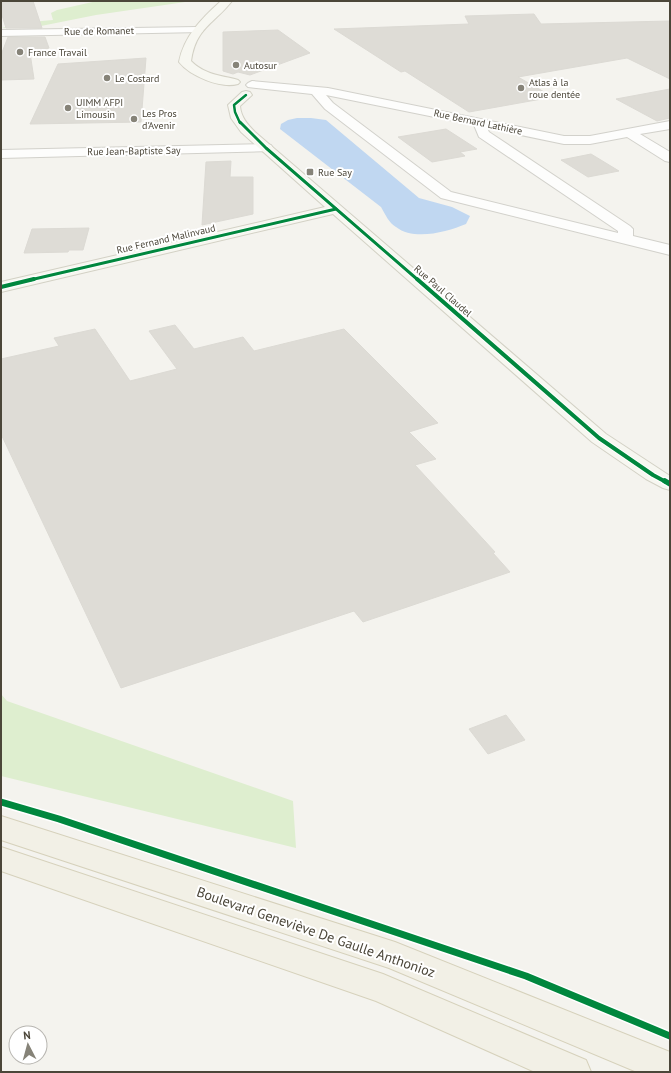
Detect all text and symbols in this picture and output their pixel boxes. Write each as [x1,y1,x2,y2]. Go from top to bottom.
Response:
street label: Rue de Romanet [64,24,135,38]
place label: France Travail [28,46,87,59]
marker: France Travail [15,47,25,57]
place label: Autosur [244,59,277,72]
marker: Autosur [231,60,241,70]
place label: Le Costard [115,72,159,85]
marker: Le Costard [102,73,112,83]
place label: Atlas à la roue dentée [529,76,580,101]
marker: Atlas à la roue dentée [516,83,526,93]
place label: UIMM AFPI Limousin [76,96,123,121]
marker: UIMM AFPI Limousin [63,103,73,113]
street label: Rue Bernard Lathière [433,106,523,138]
place label: Les Pros d'Avenir [142,107,177,132]
marker: Les Pros d'Avenir [129,114,139,124]
street label: Rue Jean-Baptiste Say [87,144,181,158]
place label: Rue Say [318,166,352,179]
marker: Rue Say [305,167,315,177]
street label: Rue Fernand Malinvaud [115,221,217,257]
street label: Rue Paul Claudel [411,262,475,320]
street label: Boulevard Geneviève De Gaulle Anthonioz [194,883,438,981]
north arrow [8,1025,48,1065]
text: N [23,1028,31,1042]

